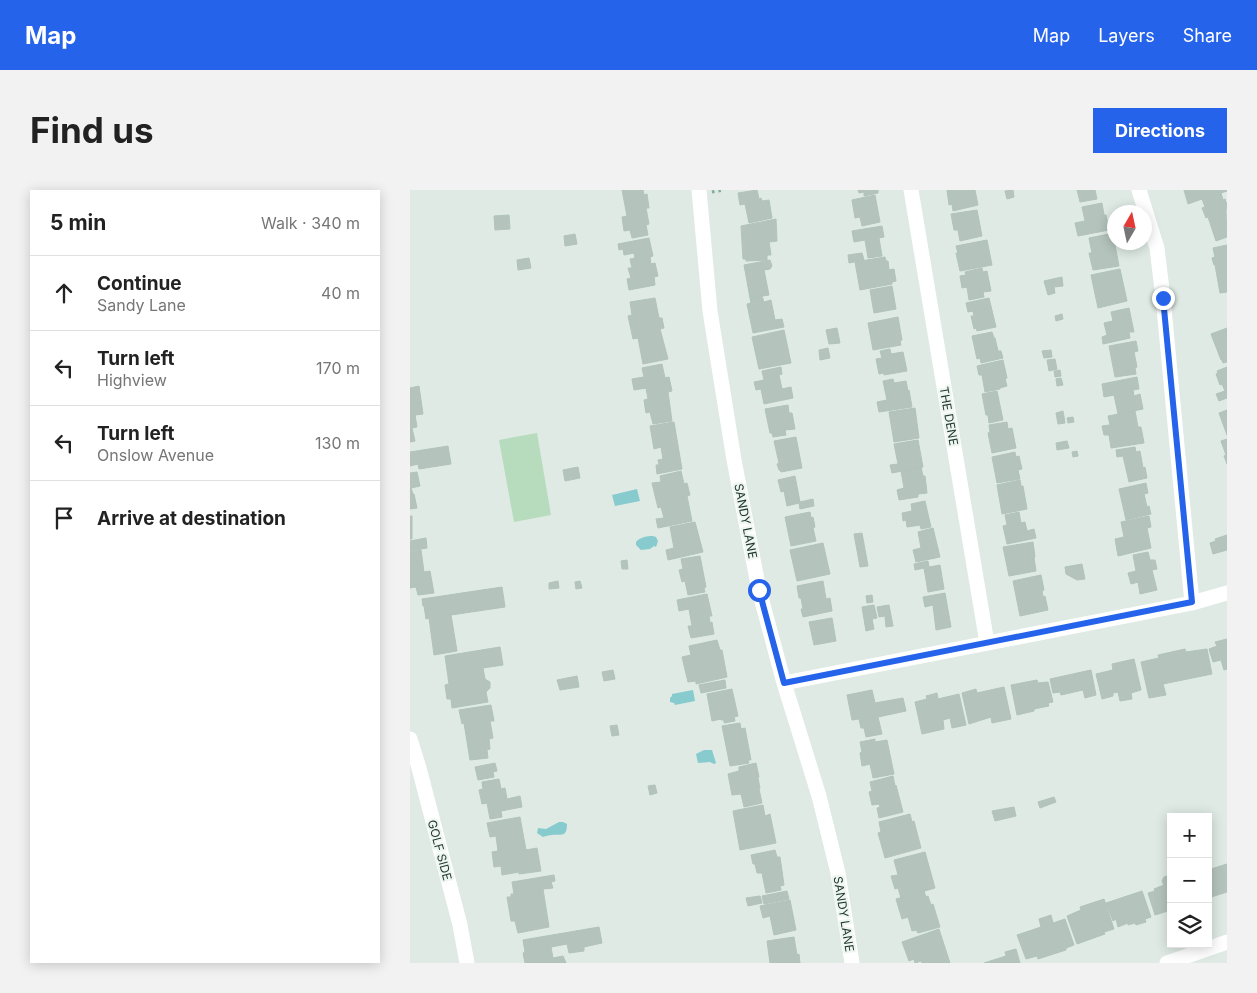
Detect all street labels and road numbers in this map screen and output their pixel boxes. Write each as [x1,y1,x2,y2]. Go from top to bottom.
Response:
street label: THE DENE [936,385,962,447]
street label: SANDY LANE [731,482,761,560]
street label: GOLF SIDE [425,818,455,882]
street label: SANDY LANE [831,875,857,953]

